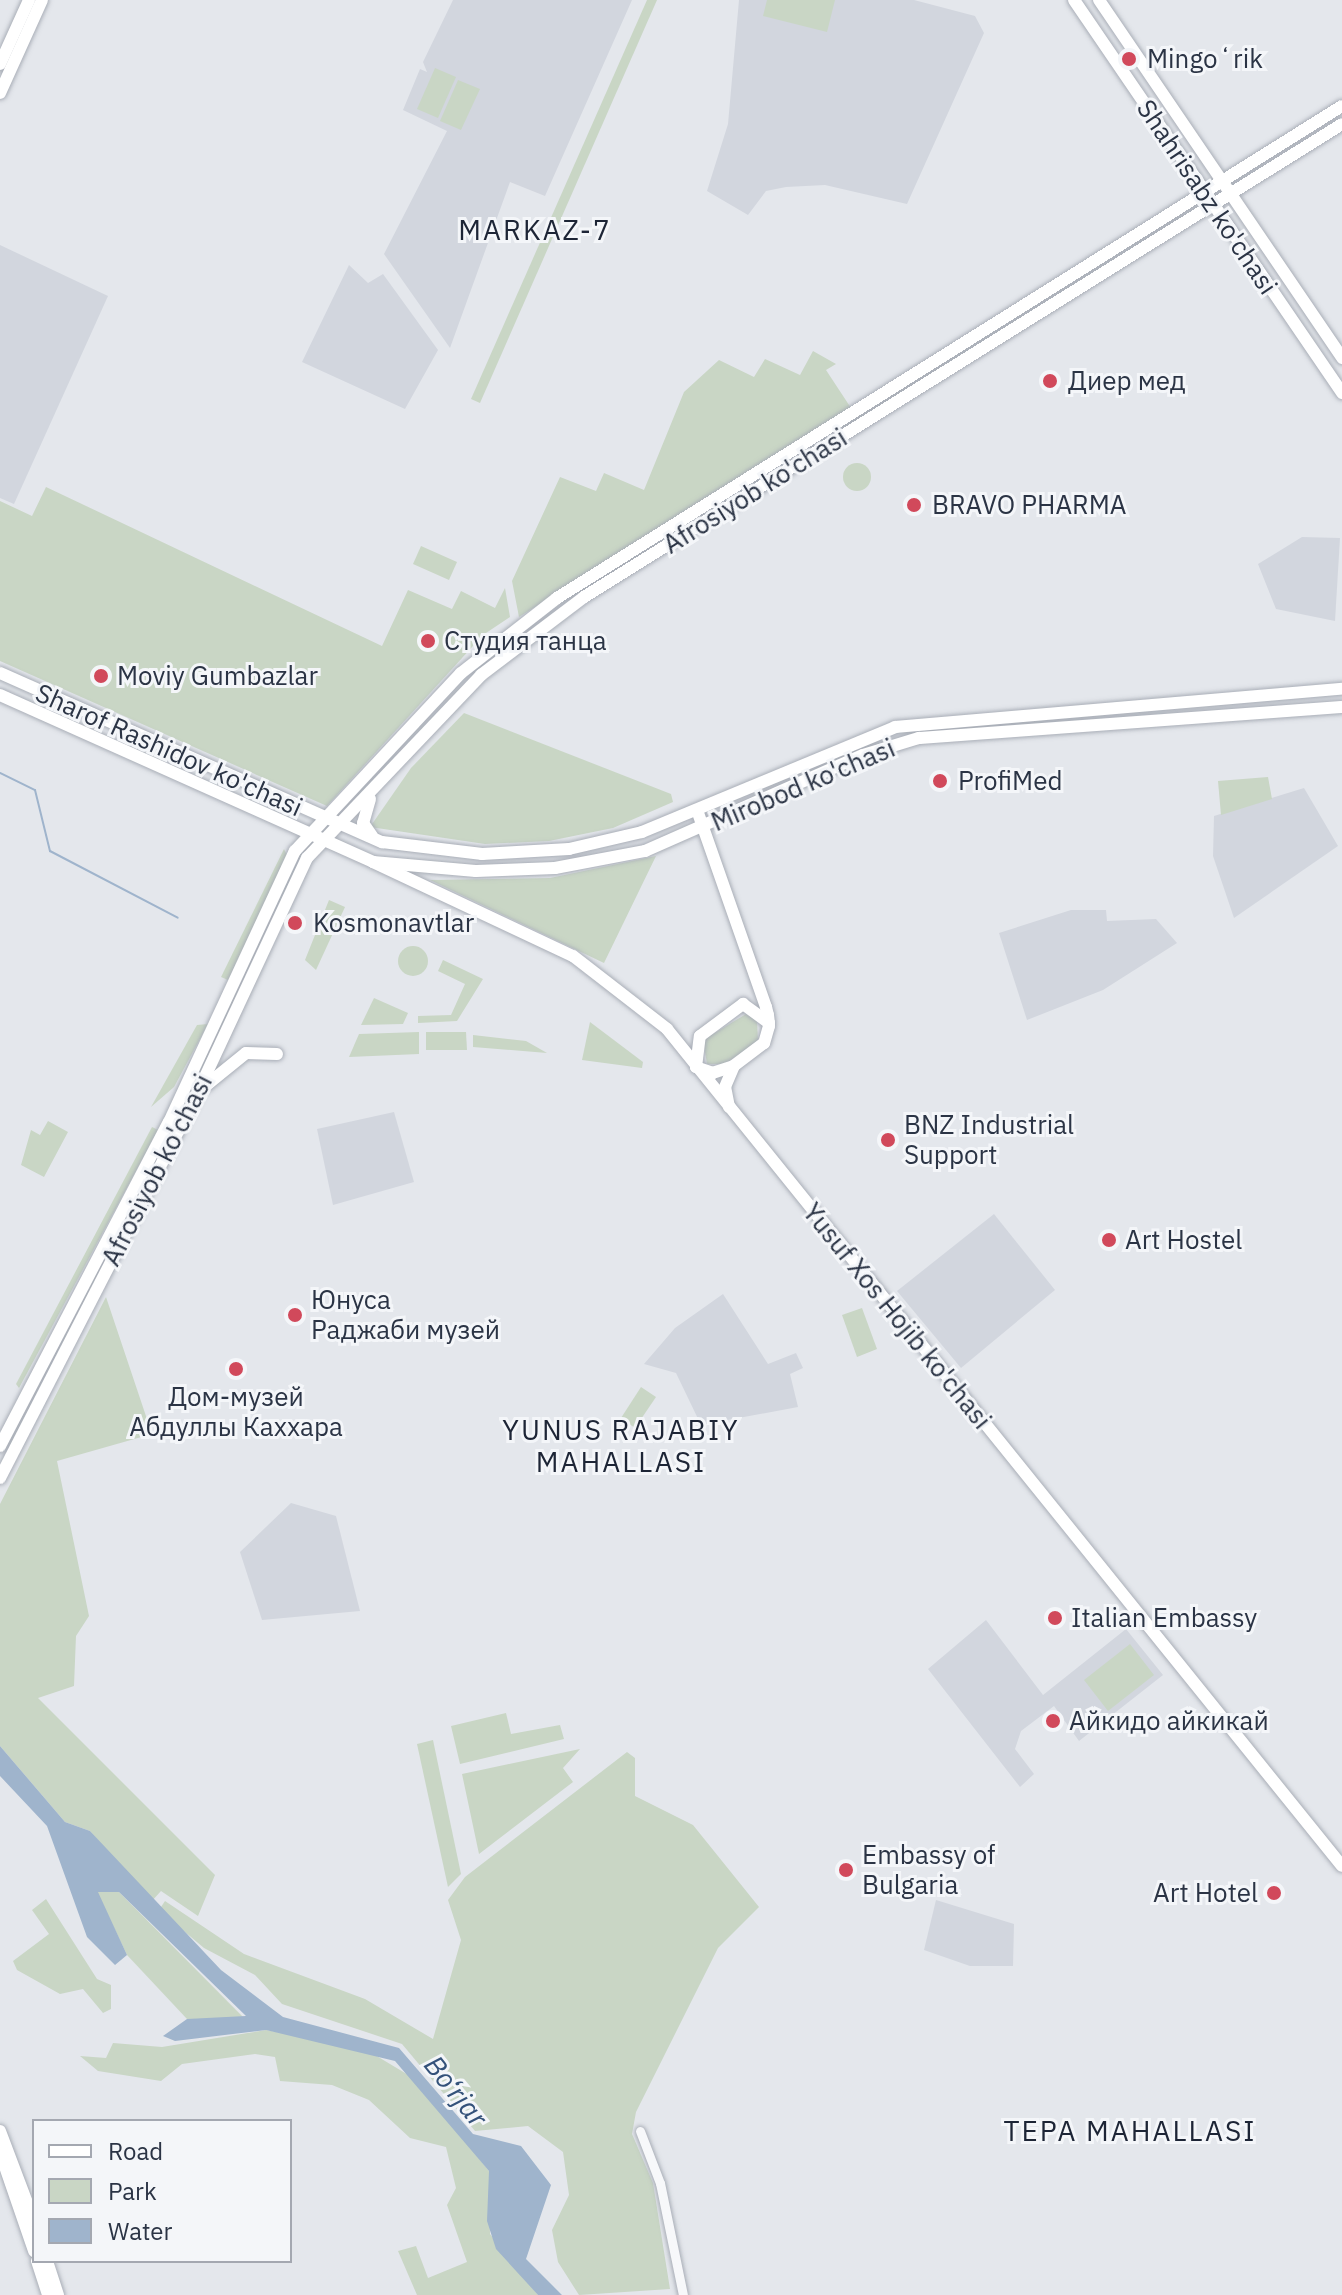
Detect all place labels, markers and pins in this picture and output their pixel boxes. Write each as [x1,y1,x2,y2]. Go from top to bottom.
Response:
place label: Mingoʻrik [1147,43,1263,75]
marker: Mingoʻrik [1118,48,1140,70]
place label: Диер мед [1068,365,1186,397]
marker: Диер мед [1039,370,1061,392]
place label: BRAVO PHARMA [932,489,1127,521]
marker: BRAVO PHARMA [903,494,925,516]
place label: Студия танца [444,625,607,657]
marker: Студия танца [419,632,437,650]
place label: Moviy Gumbazlar [117,660,318,692]
marker: Moviy Gumbazlar [92,667,110,685]
place label: ProfiMed [958,765,1063,797]
marker: ProfiMed [929,770,951,792]
place label: Kosmonavtlar [313,907,474,939]
marker: Kosmonavtlar [284,912,306,934]
place label: BNZ Industrial Support [904,1109,1074,1170]
marker: BNZ Industrial Support [879,1131,897,1149]
place label: Art Hostel [1125,1224,1242,1256]
marker: Art Hostel [1100,1231,1118,1249]
place label: Юнуса Раджаби музей [311,1284,500,1346]
marker: Юнуса Раджаби музей [286,1306,304,1324]
marker: Дом-музей Абдуллы Каххара [227,1360,245,1378]
place label: Дом-музей Абдуллы Каххара [129,1381,343,1442]
place label: Italian Embassy [1071,1602,1257,1634]
marker: Italian Embassy [1046,1609,1064,1627]
place label: Айкидо айкикай [1069,1705,1269,1737]
marker: Айкидо айкикай [1044,1712,1062,1730]
place label: Embassy of Bulgaria [862,1839,995,1900]
marker: Embassy of Bulgaria [837,1861,855,1879]
place label: Art Hotel [1153,1877,1258,1909]
marker: Art Hotel [1265,1884,1283,1902]

